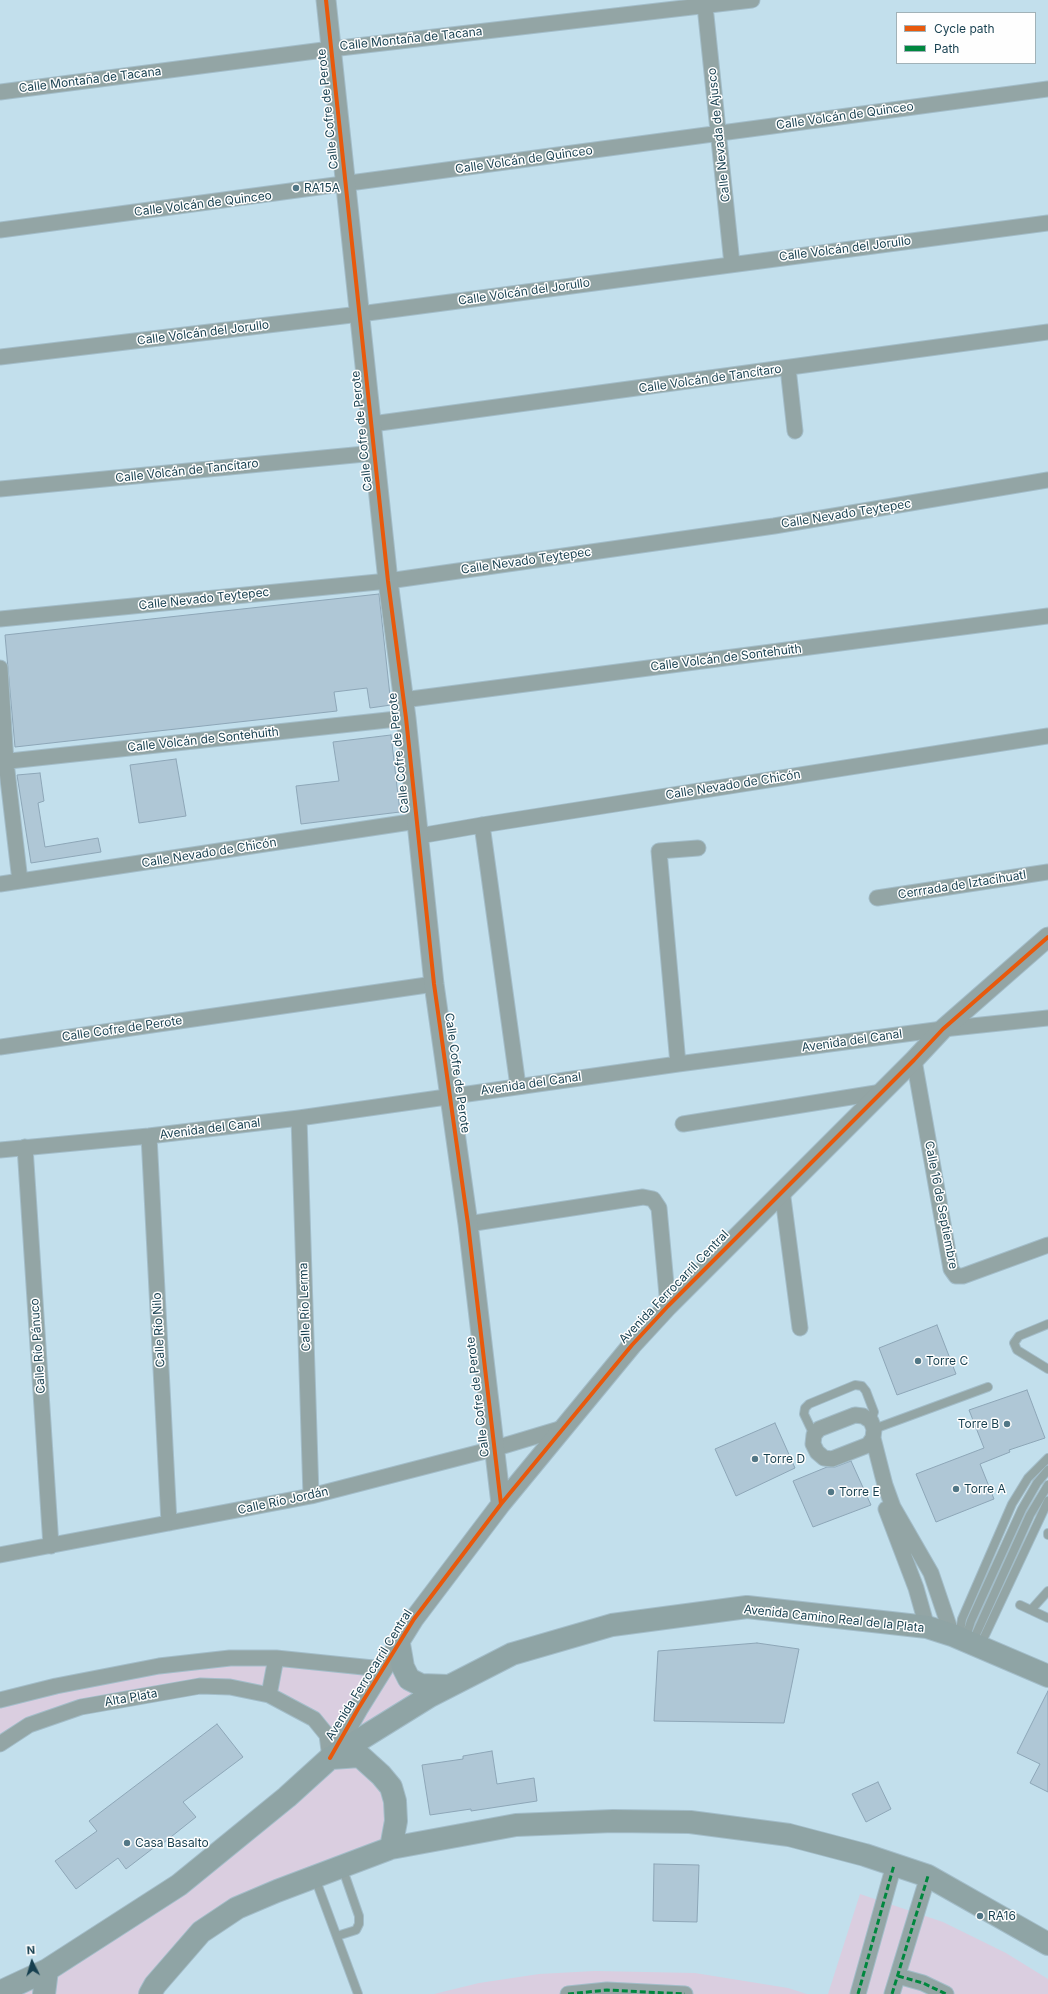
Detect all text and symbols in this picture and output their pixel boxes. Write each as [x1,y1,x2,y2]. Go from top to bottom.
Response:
legend [896,12,1036,64]
text: Cycle path [934,21,995,36]
street label: Calle Montaña de Tacana [339,24,483,54]
text: Path [934,41,959,56]
street label: Calle Cofre de Perote [314,48,342,170]
street label: Calle Montaña de Tacana [18,64,162,96]
street label: Calle Nevada de Ajusco [705,67,733,203]
street label: Calle Volcán de Quinceo [775,99,915,133]
street label: Calle Volcán de Quinceo [454,143,594,177]
place label: RA15A [304,181,340,195]
marker: RA15A [291,183,301,193]
street label: Calle Volcán de Quinceo [133,188,273,220]
street label: Calle Volcán del Jorullo [778,234,912,264]
street label: Calle Volcán del Jorullo [457,276,591,308]
street label: Calle Volcán del Jorullo [136,318,270,348]
street label: Calle Volcán de Tancítaro [638,362,782,396]
street label: Calle Cofre de Perote [348,370,376,492]
street label: Calle Volcán de Tancítaro [115,456,259,486]
street label: Calle Nevado Teytepec [780,497,912,531]
street label: Calle Nevado Teytepec [460,545,592,577]
street label: Calle Nevado Teytepec [138,585,270,613]
street label: Calle Volcán de Sontehuith [650,642,802,674]
street label: Calle Cofre de Perote [385,692,413,814]
street label: Calle Volcán de Sontehuith [127,725,279,755]
street label: Calle Nevado de Chicón [664,767,802,803]
street label: Calle Nevado de Chicón [140,835,278,871]
street label: Cerrrada de Iztacihuatl [897,868,1027,902]
street label: Calle Cofre de Perote [441,1012,473,1134]
street label: Calle Cofre de Perote [61,1013,183,1045]
street label: Avenida del Canal [801,1027,903,1055]
street label: Avenida del Canal [480,1070,582,1098]
street label: Avenida del Canal [159,1116,261,1142]
street label: Calle 16 de Septiembre [922,1140,960,1270]
street label: Avenida Ferrocarril Central [616,1228,732,1346]
street label: Calle Río Lerma [296,1262,314,1352]
street label: Calle Río Nilo [150,1292,168,1368]
street label: Calle Río Pánuco [27,1298,49,1394]
street label: Calle Cofre de Perote [463,1336,493,1458]
place label: Torre C [926,1354,968,1368]
marker: Torre C [913,1356,923,1366]
place label: Torre B [958,1417,999,1431]
marker: Torre B [1002,1419,1012,1429]
place label: Torre D [763,1452,805,1466]
marker: Torre D [750,1454,760,1464]
place label: Torre A [964,1482,1006,1496]
street label: Calle Río Jordán [236,1484,330,1518]
marker: Torre A [951,1484,961,1494]
place label: Torre E [839,1485,880,1499]
marker: Torre E [826,1487,836,1497]
street label: Avenida Camino Real de la Plata [743,1602,925,1636]
street label: Avenida Ferrocarril Central [323,1607,415,1743]
street label: Alta Plata [103,1686,159,1710]
place label: Casa Basalto [135,1836,209,1850]
marker: Casa Basalto [122,1838,132,1848]
place label: RA16 [988,1909,1016,1923]
marker: RA16 [975,1911,985,1921]
north arrow [12,1942,52,1982]
text: N [26,1943,36,1957]

